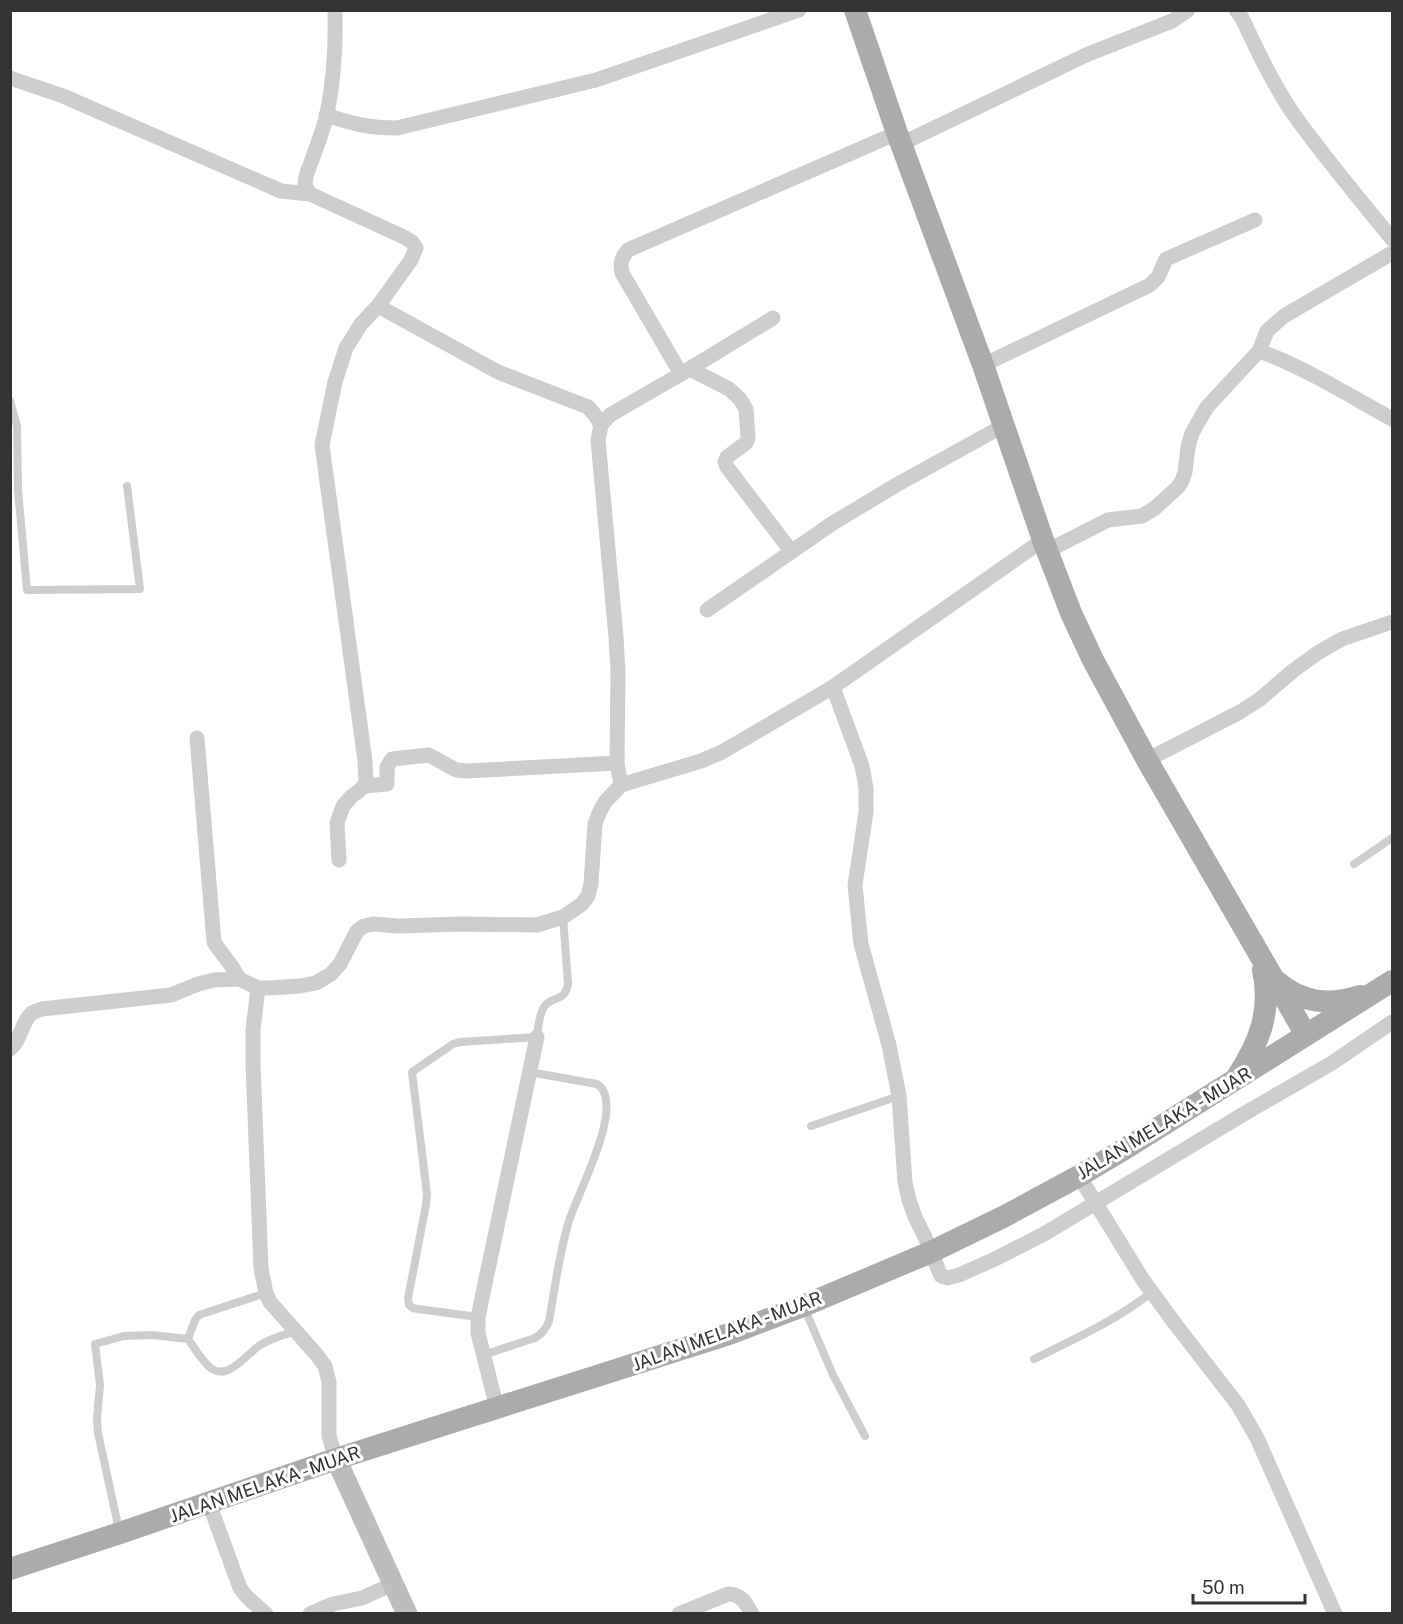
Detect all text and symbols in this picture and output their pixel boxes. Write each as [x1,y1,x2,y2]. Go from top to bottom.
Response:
street label: JALAN MELAKA - MUAR [1073,1063,1255,1183]
street label: JALAN MELAKA - MUAR [629,1287,825,1375]
street label: JALAN MELAKA - MUAR [167,1442,363,1526]
scale bar [1193,1567,1306,1605]
text: 50 m [1202,1577,1245,1598]

